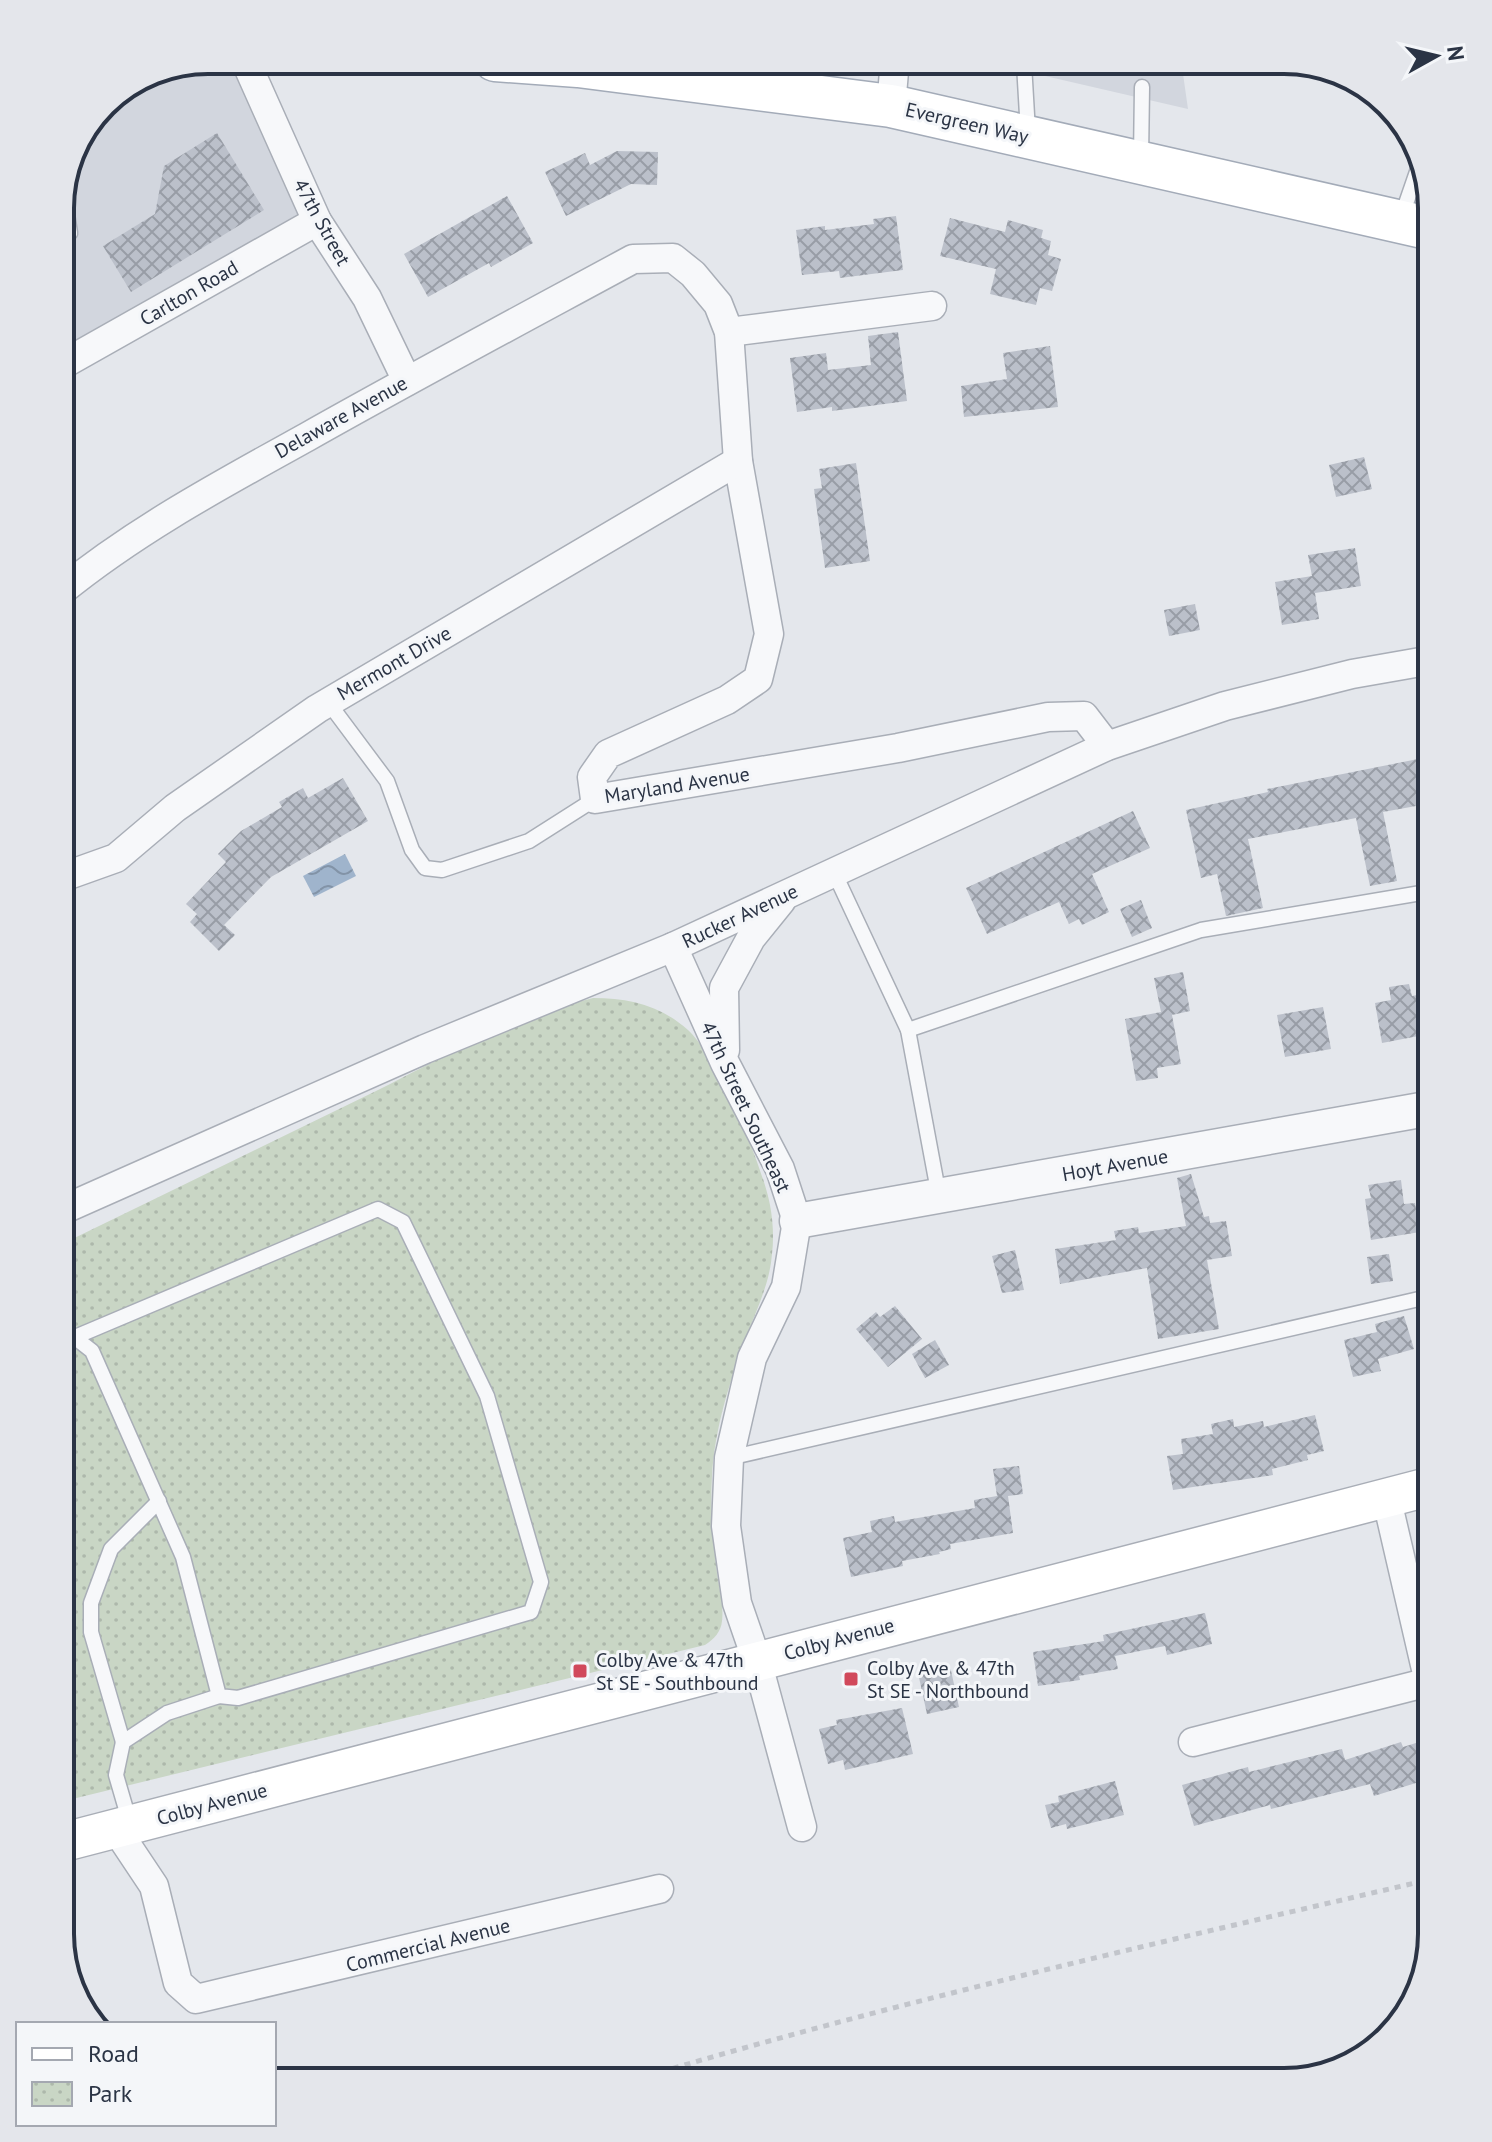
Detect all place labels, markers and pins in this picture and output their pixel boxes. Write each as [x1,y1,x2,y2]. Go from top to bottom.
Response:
place label: Colby Ave & 47th St SE - Southbound [596,1647,759,1696]
place label: Colby Ave & 47th St SE - Northbound [867,1655,1029,1704]
marker: Colby Ave & 47th St SE - Southbound [571,1662,589,1680]
marker: Colby Ave & 47th St SE - Northbound [842,1670,860,1688]

